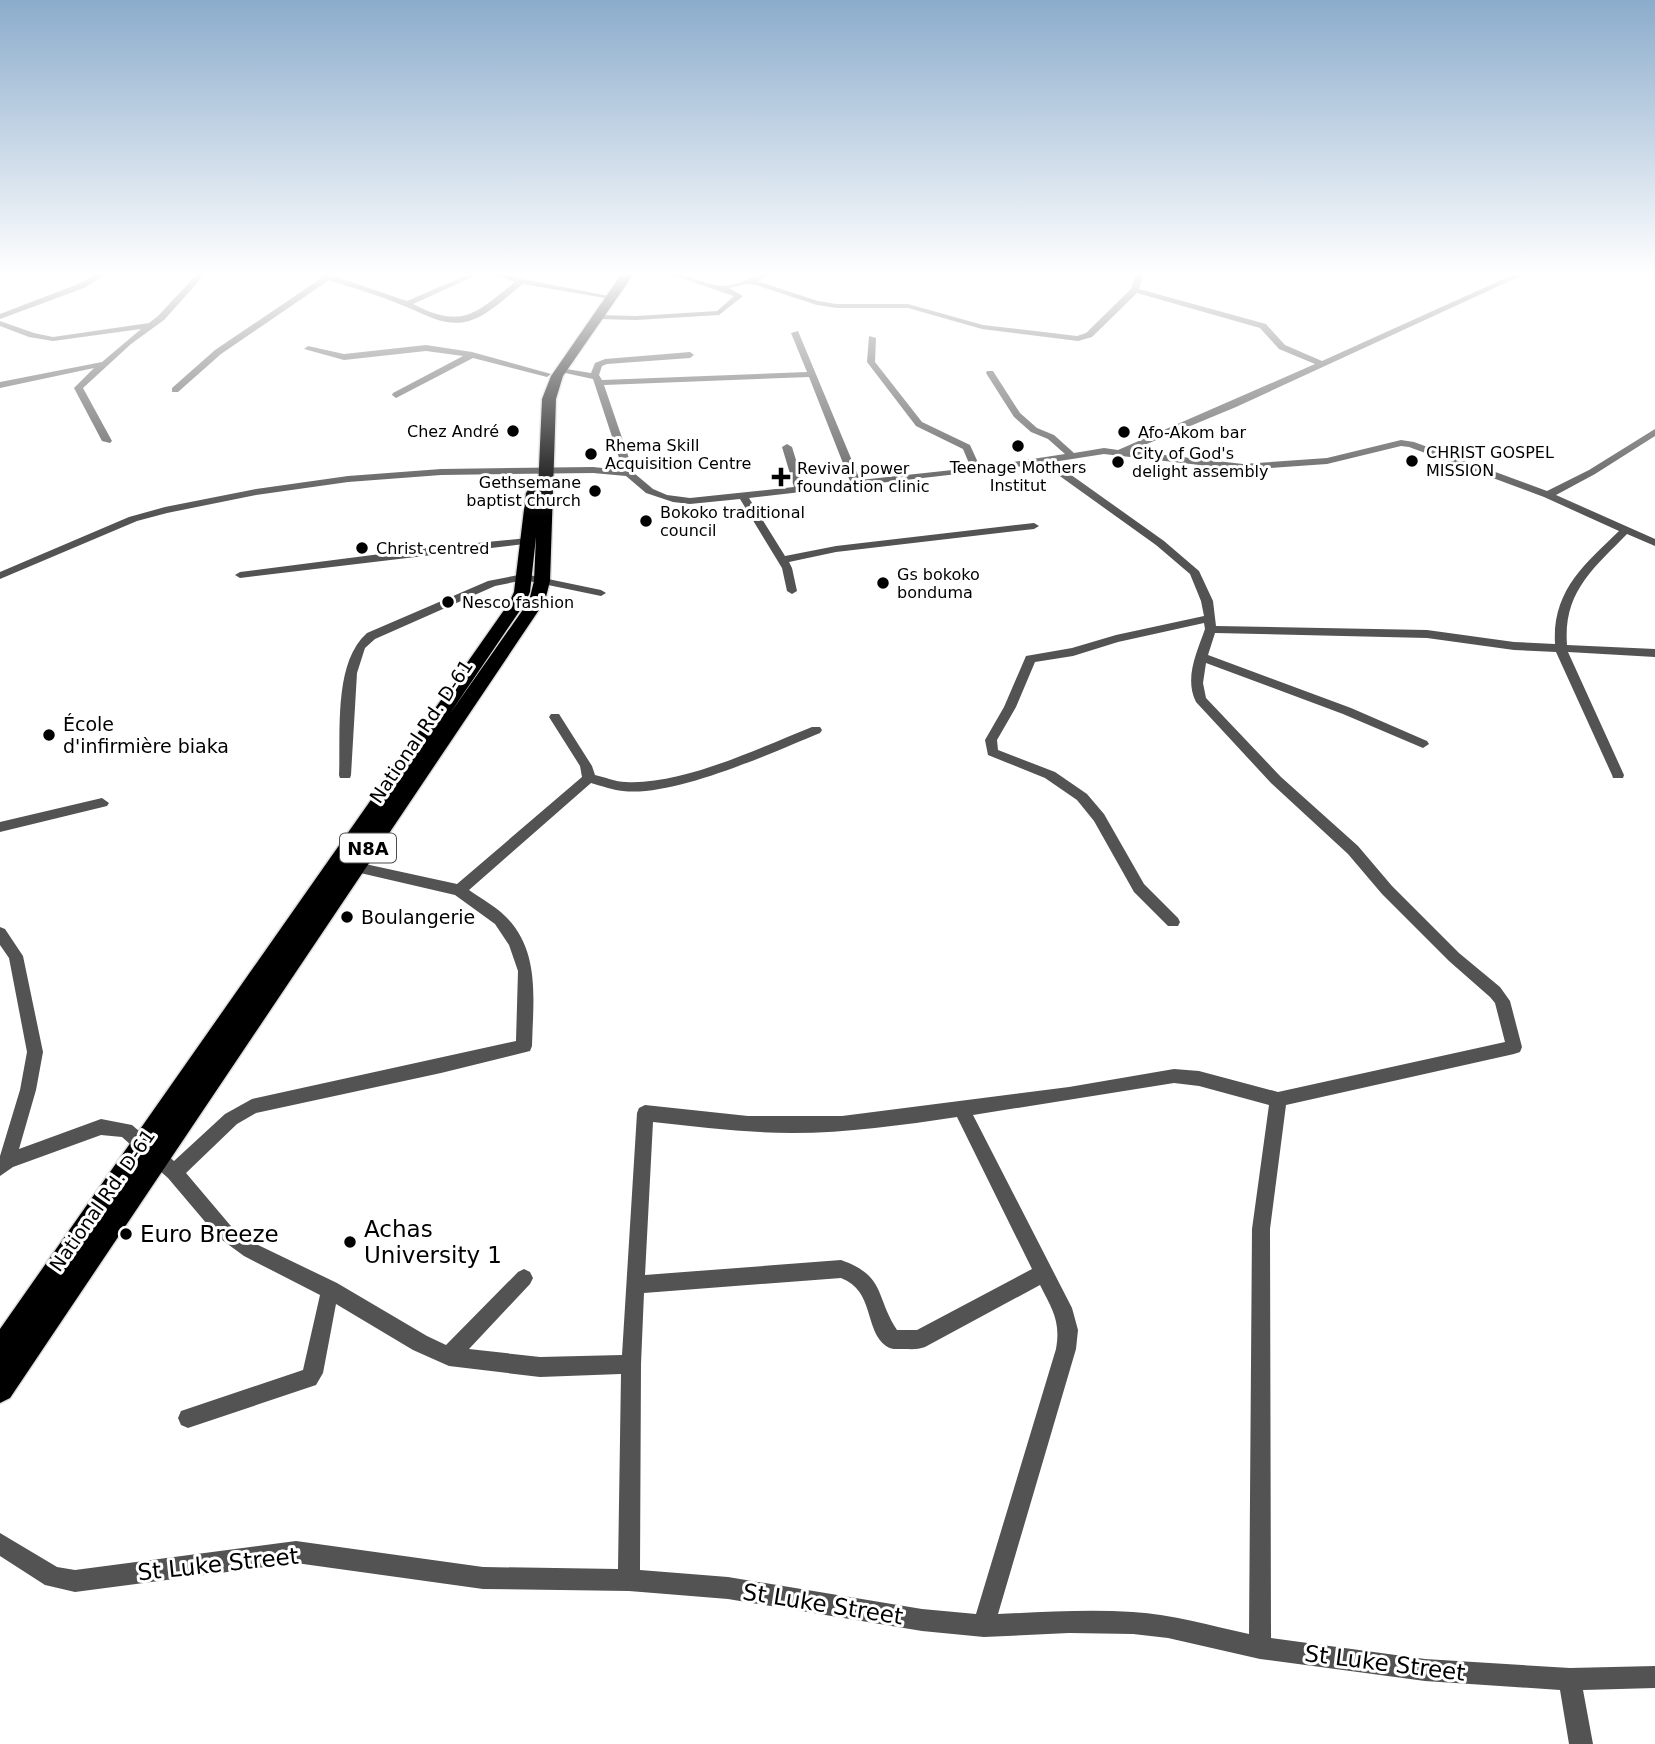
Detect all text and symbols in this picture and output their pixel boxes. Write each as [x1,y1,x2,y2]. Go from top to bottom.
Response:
place label: Chez André [407,422,499,441]
marker: Chez André [505,423,521,439]
place label: Afo-Akom bar [1138,423,1247,442]
marker: Afo-Akom bar [1116,424,1132,440]
place label: Rhema Skill Acquisition Centre [605,436,751,473]
marker: Teenage Mothers Institut [1010,438,1026,454]
place label: CHRIST GOSPEL MISSION [1426,443,1554,480]
place label: City of God's delight assembly [1132,444,1269,481]
marker: Rhema Skill Acquisition Centre [583,446,599,462]
marker: CHRIST GOSPEL MISSION [1404,453,1420,469]
marker: City of God's delight assembly [1110,454,1126,470]
place label: Teenage Mothers Institut [949,458,1086,495]
place label: Revival power foundation clinic [797,459,929,496]
marker: Revival power foundation clinic [771,467,791,487]
place label: Gethsemane baptist church [466,473,581,510]
marker: Gethsemane baptist church [587,483,603,499]
place label: Bokoko traditional council [660,503,805,540]
marker: Bokoko traditional council [638,513,654,529]
place label: Christ centred [376,539,489,558]
marker: Christ centred [354,540,370,556]
place label: Gs bokoko bonduma [897,565,980,602]
marker: Gs bokoko bonduma [875,575,891,591]
place label: Nesco fashion [462,593,574,612]
marker: Nesco fashion [440,594,456,610]
street label: National Rd. D-61 [365,655,477,807]
place label: École d'infirmière biaka [63,713,229,757]
marker: École d'infirmière biaka [41,727,57,743]
road number: N8A [340,834,396,862]
place label: Boulangerie [361,906,475,928]
marker: Boulangerie [339,909,355,925]
street label: National Rd. D-61 [45,1125,159,1275]
place label: Achas University 1 [364,1216,502,1268]
place label: Euro Breeze [140,1221,279,1247]
marker: Euro Breeze [118,1226,134,1242]
marker: Achas University 1 [342,1234,358,1250]
street label: St Luke Street [136,1543,300,1585]
street label: St Luke Street [741,1579,905,1629]
street label: St Luke Street [1303,1640,1467,1686]

